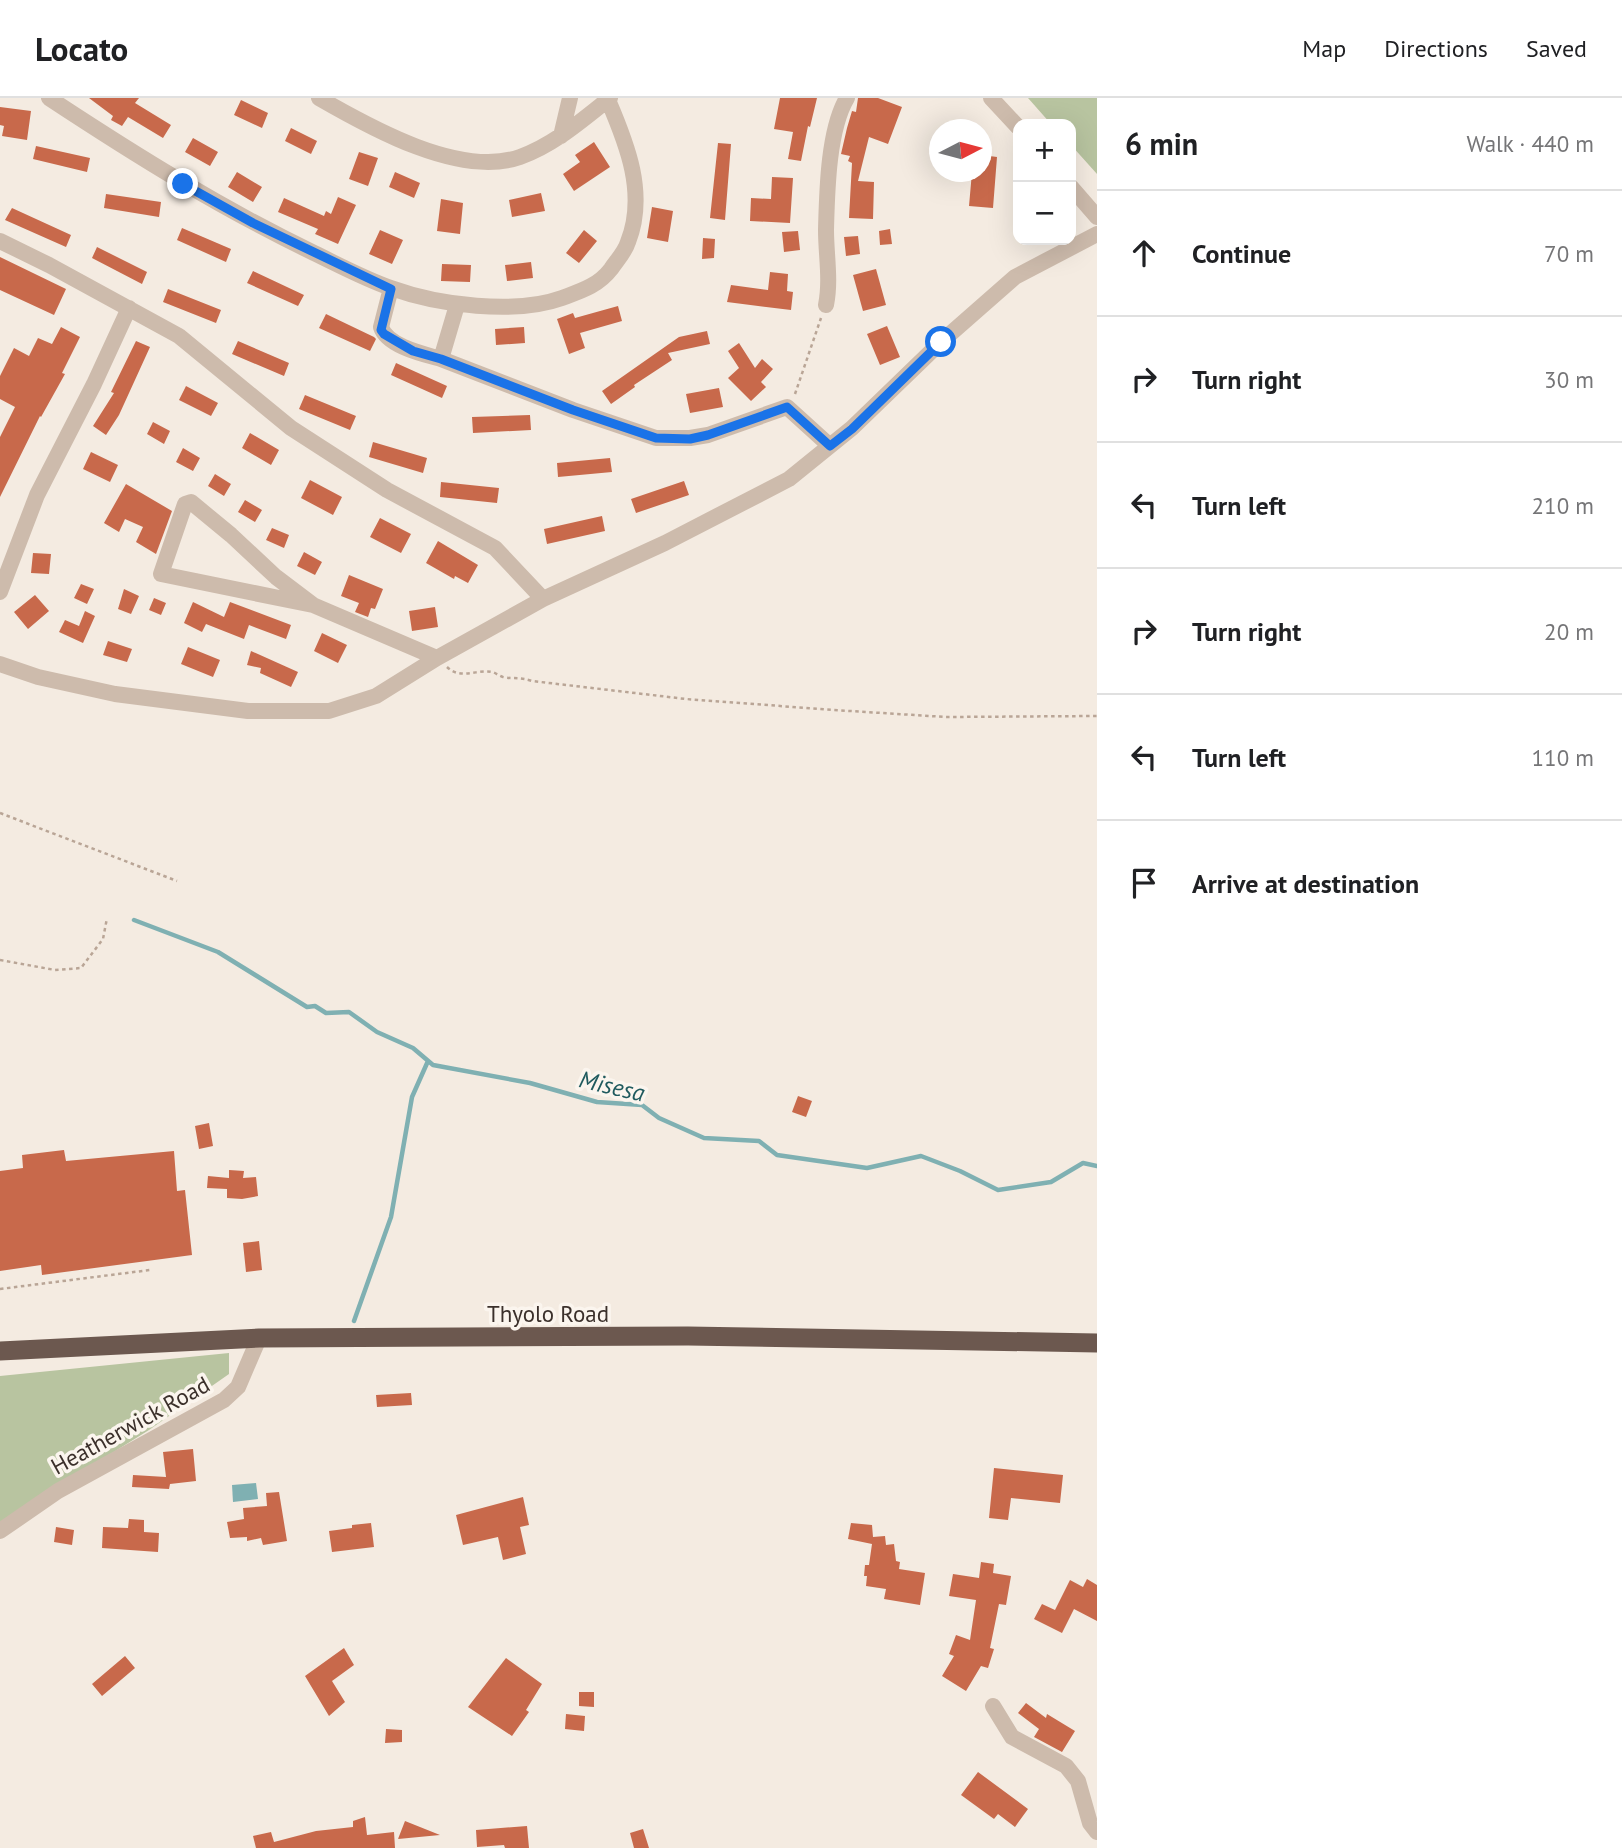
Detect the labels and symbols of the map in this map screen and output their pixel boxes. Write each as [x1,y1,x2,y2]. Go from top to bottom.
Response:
north arrow [929,119,992,182]
route end [167,168,198,199]
route start [925,326,956,357]
water label: Misesa [576,1063,648,1109]
street label: Thyolo Road [487,1299,609,1328]
street label: Heatherwick Road [46,1369,214,1481]

